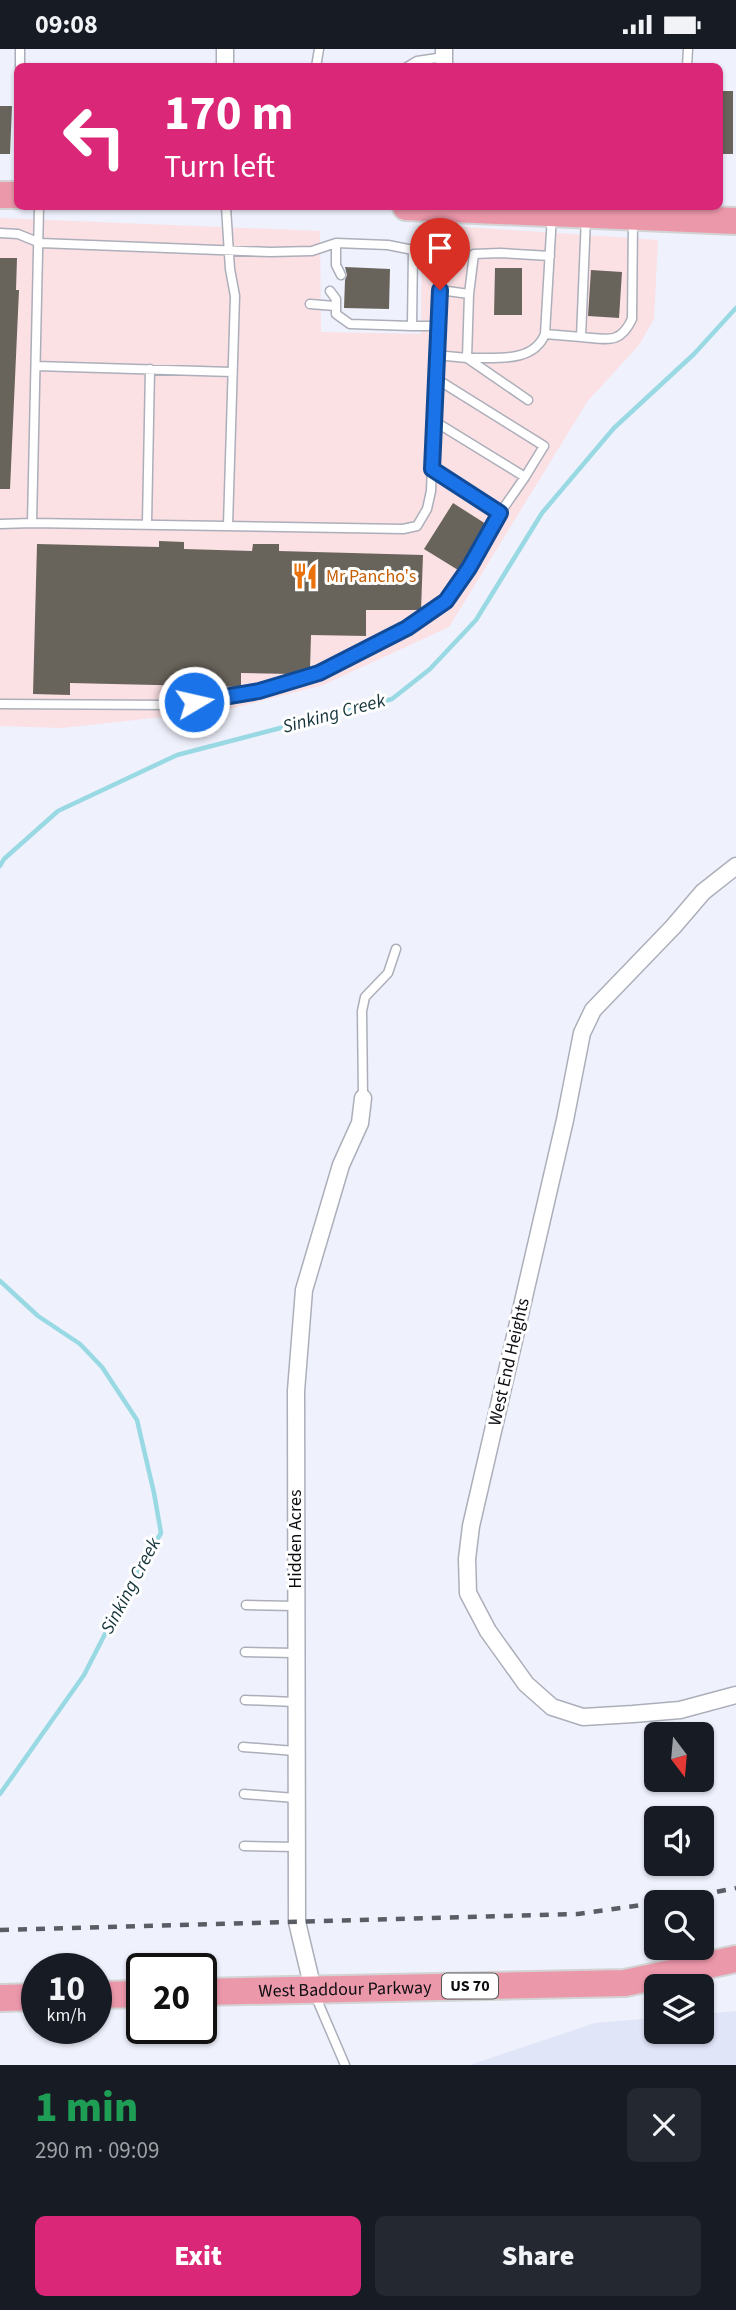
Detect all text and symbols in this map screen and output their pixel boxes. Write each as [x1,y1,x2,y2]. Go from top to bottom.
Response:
text: 09:08 [35,6,98,43]
text: 170 m [164,79,293,149]
icon: left [49,91,140,182]
text: Turn left [164,144,275,190]
pin [410,218,470,290]
icon: arrive [421,229,459,267]
restaurant icon: Mr Pancho's [290,561,320,591]
place label: Mr Pancho's [326,564,416,589]
position arrow [157,665,231,739]
water label: Sinking Creek [280,687,389,741]
street label: West End Heights [482,1296,536,1428]
street label: Hidden Acres [283,1489,308,1589]
water label: Sinking Creek [94,1532,168,1639]
north arrow [644,1722,714,1792]
map controls [644,1722,714,2044]
button: sound [644,1806,714,1876]
button: search [644,1890,714,1960]
speed limit sign: 20 [126,1953,217,2044]
text: 10 [48,1964,85,2014]
road number: US 70 [442,1973,498,1999]
button: layers [644,1974,714,2044]
street label: West Baddour Parkway [258,1975,432,2003]
text: km/h [47,2003,86,2028]
text: 1 min [35,2078,138,2138]
button: close [627,2088,701,2162]
text: 290 m · 09:09 [35,2134,159,2167]
button: Exit [35,2216,361,2296]
button: Share [375,2216,701,2296]

